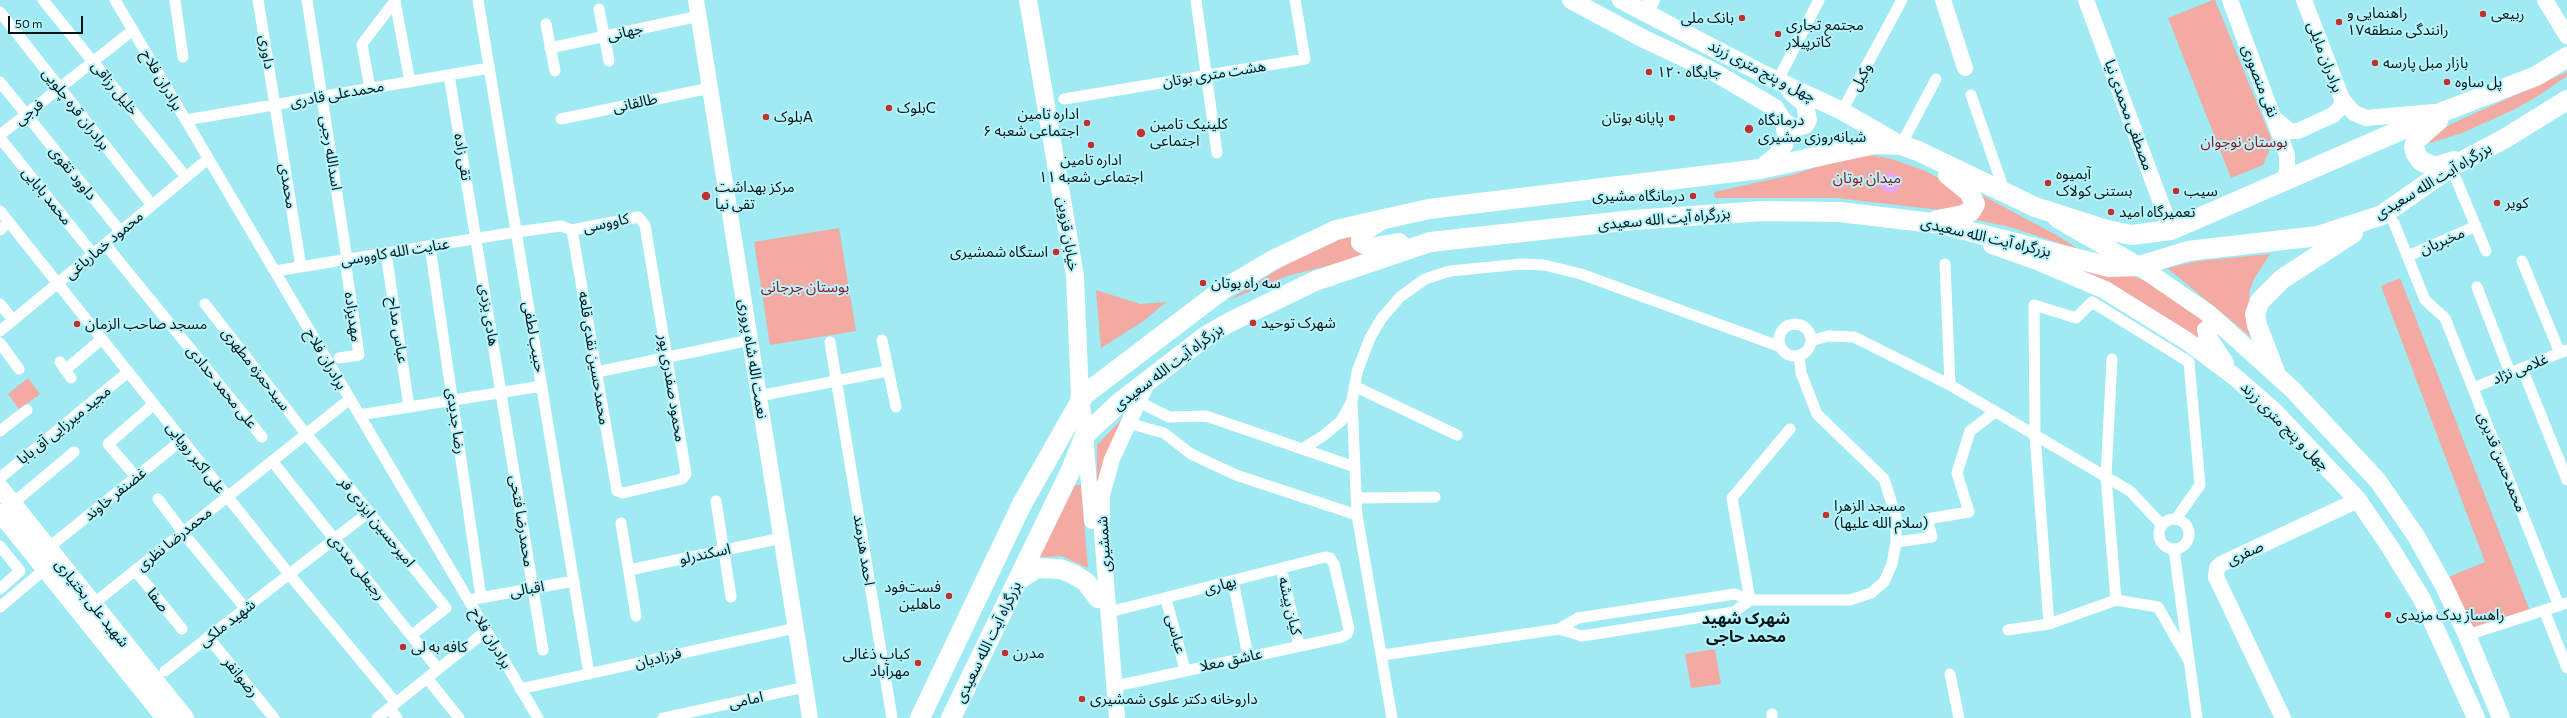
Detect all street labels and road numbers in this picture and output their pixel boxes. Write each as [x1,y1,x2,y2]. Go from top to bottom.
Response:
street label: جهانی [606,19,644,45]
street label: برادران مایلی [2303,19,2347,95]
street label: داوری [255,34,279,70]
street label: چهل و پنج متری زرند [1705,36,1819,106]
street label: نقی منصوری [2238,42,2282,120]
street label: برادران فلاح [137,46,187,114]
street label: خلیل رزاقی [88,57,142,119]
street label: هشت متری بوتان [1161,57,1267,91]
street label: مصطفی محمدی نیا [2101,57,2157,173]
street label: وکیل [1846,60,1876,94]
street label: برادران قره چلویی [38,64,114,154]
street label: محمدعلی قادری [289,77,385,111]
street label: طالقانی [611,89,659,117]
street label: فرجی [11,95,47,129]
street label: اسدالله رجبی [316,114,346,192]
street label: تقی زاده [450,132,476,182]
street label: بزرگراه آیت الله سعیدی [2371,139,2495,223]
street label: داوود تقوی [46,142,100,204]
street label: محمدی [276,162,300,210]
street label: محمد بابایی [18,163,76,229]
street label: خیابان قزوین [1053,195,1083,273]
street label: بزرگراه آیت الله سعیدی [1597,204,1731,234]
street label: محمود خمارباغی [61,207,147,283]
street label: کاووسی [581,209,631,237]
street label: بزرگراه آیت الله سعیدی [1919,213,2053,261]
street label: مخبریان [2417,223,2467,259]
street label: عنایت‌ الله کاووسی [339,235,451,269]
street label: هادی یزدی [475,283,503,347]
street label: محمدحسین نقدی قلعه [575,290,613,426]
street label: مهدیزاده [341,291,365,343]
street label: عباس مداح [384,295,412,365]
street label: نعمت الله شاه پروری [735,298,771,420]
street label: حبیب لطفی [519,300,549,374]
street label: بزرگراه آیت الله سعیدی [1109,320,1227,414]
street label: سیدحمزه مطهری [218,324,294,414]
street label: برادران فلاح [301,325,351,393]
street label: محمود صفدری پور [655,333,689,443]
street label: علی محمد حدادی [183,342,261,432]
street label: غلامی نژاد [2489,350,2551,388]
street label: چهل و پنج متری زرند [2237,378,2333,474]
street label: مجید میرزایی آق بابا [14,382,114,468]
street label: رضا جدیدی [442,387,470,455]
street label: محمدحسن قدیری [2474,409,2530,515]
street label: علی اکبر رویایی [162,418,230,498]
street label: غضنفر خاوند [80,463,150,525]
street label: امیرحسین ایزدی فر [335,473,419,571]
street label: محمدرضا فتحی [506,474,538,568]
street label: محمدرضا نظری [133,503,215,575]
street label: احمد هنرمند [849,513,879,587]
street label: شمشیری [1093,515,1115,573]
street label: رجبعلی مددی [325,530,389,604]
street label: صفری [2224,537,2266,569]
street label: اسکندرلو [678,540,732,568]
street label: شهید علی بختیاری [51,555,133,651]
street label: بهاری [1202,572,1238,598]
street label: کیان پیشه [1275,575,1305,637]
street label: اقبالی [508,577,546,601]
street label: بزرگراه آیت الله سعیدی [951,578,1025,706]
street label: صفا [143,584,173,616]
street label: شهید ملکی [195,595,259,651]
street label: برادران فلاح [466,604,516,672]
street label: عباسی [1162,612,1190,656]
street label: فرزادیان [633,644,683,672]
street label: عاشق معلا [1198,645,1264,675]
street label: رضوانفر [219,653,263,701]
street label: امامی [727,688,765,712]

